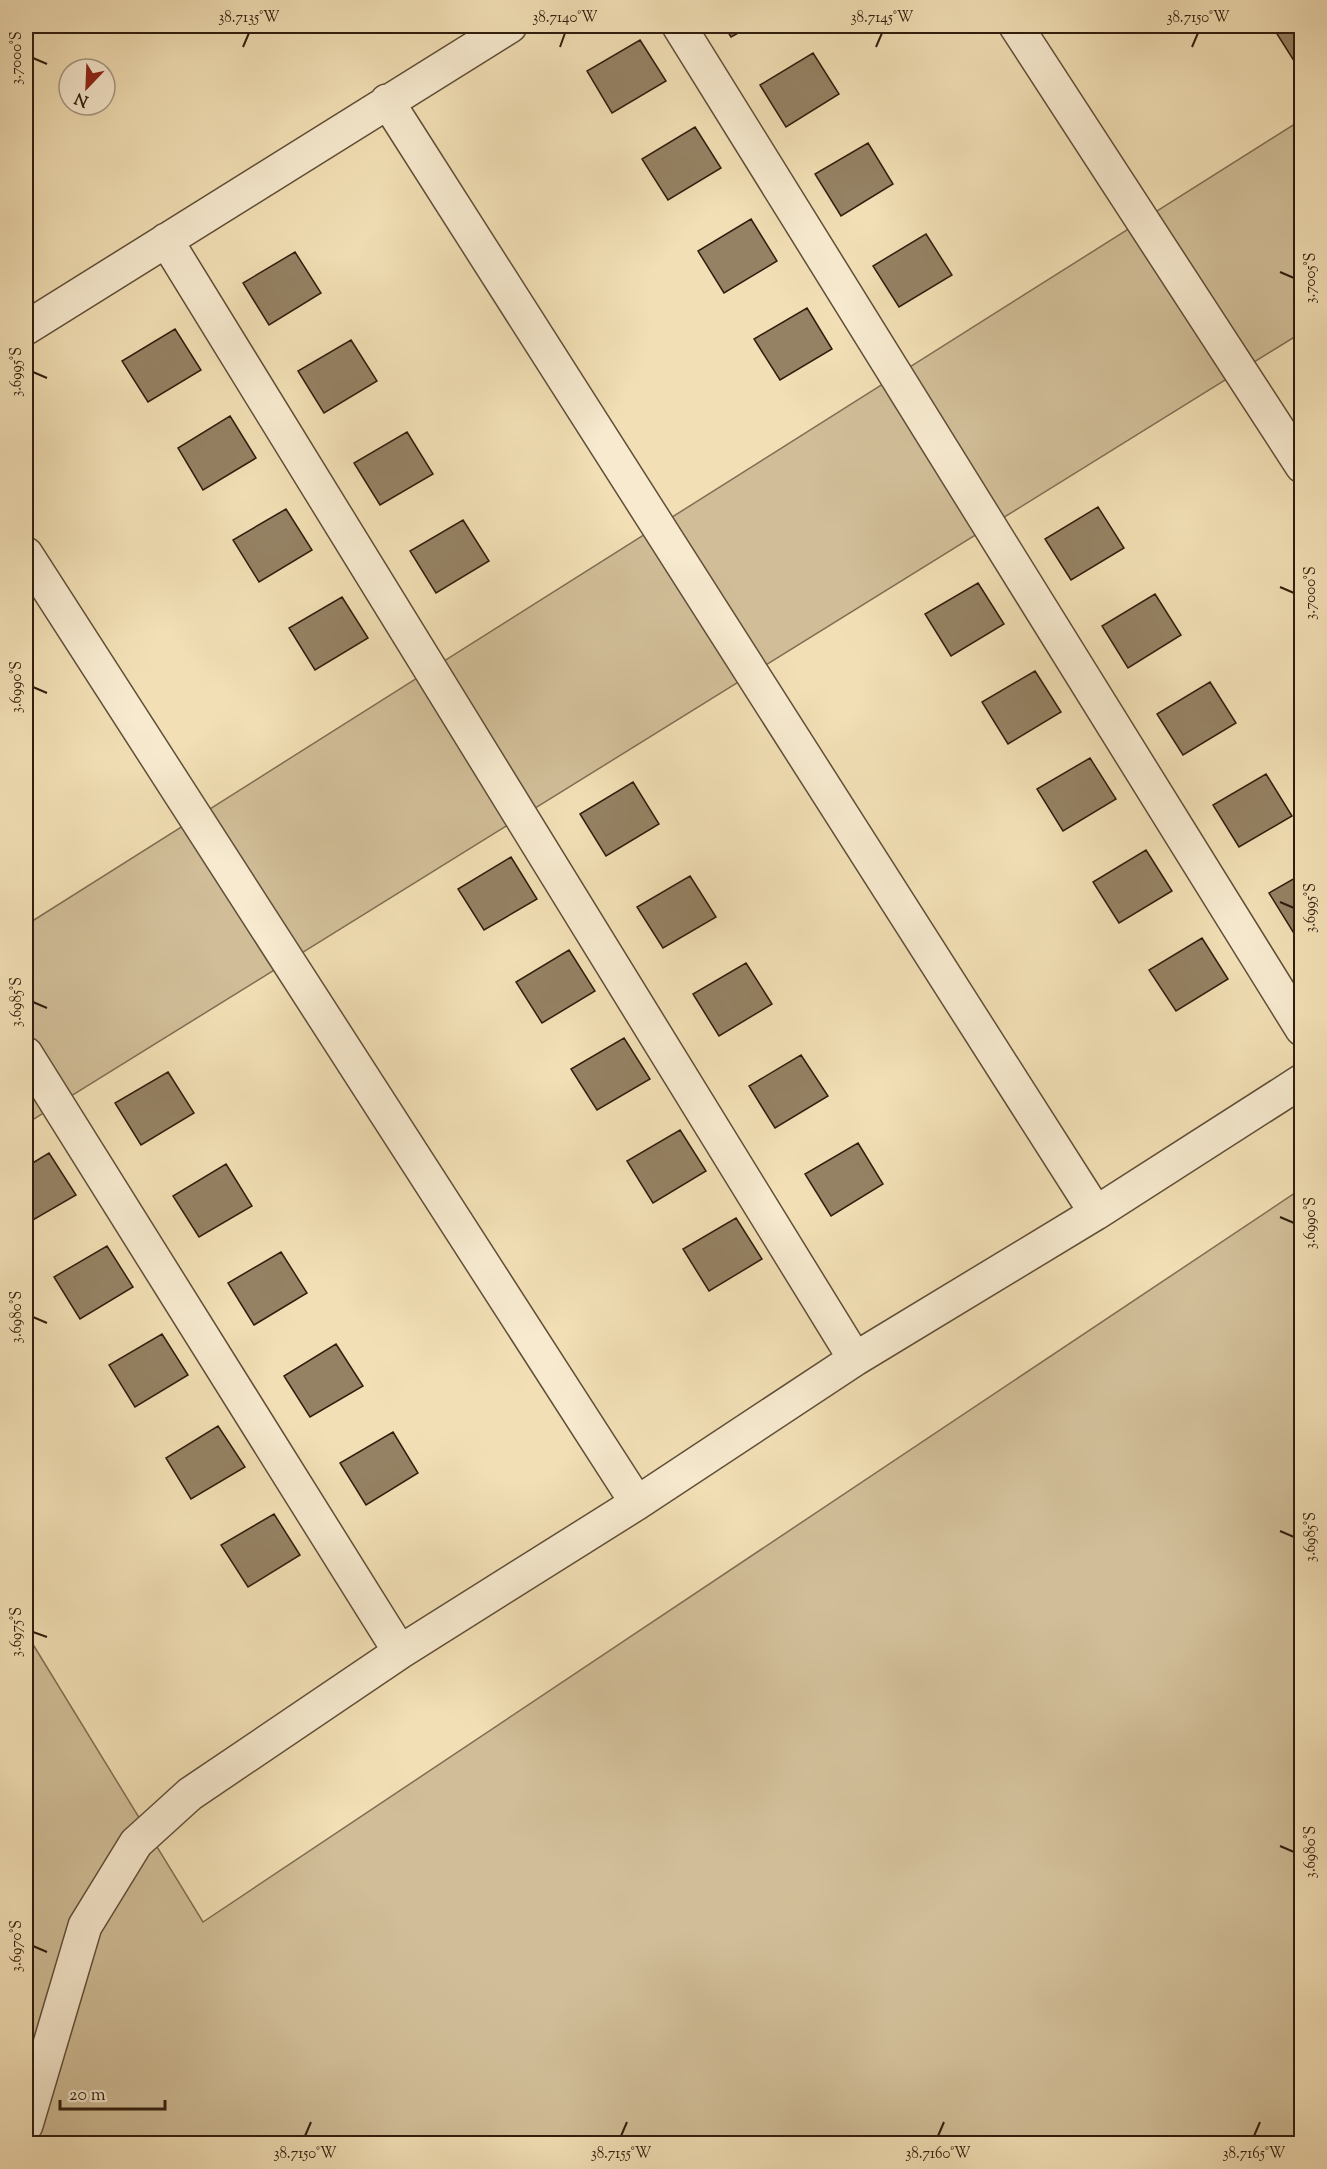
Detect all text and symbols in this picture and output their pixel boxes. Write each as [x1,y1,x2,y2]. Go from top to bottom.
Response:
text: 38.7135°W [218,8,280,29]
text: 38.7140°W [532,8,598,29]
text: 38.7145°W [850,8,914,29]
text: 38.7150°W [1166,8,1230,29]
text: 3.7000°S [7,31,28,85]
north arrow [57,57,117,117]
text: N [72,85,92,112]
text: 3.7005°S [1301,252,1322,303]
text: 3.6995°S [7,347,28,397]
text: 3.7000°S [1301,566,1322,620]
text: 3.6990°S [7,661,28,713]
text: 3.6995°S [1301,883,1322,933]
text: 3.6985°S [7,977,28,1027]
text: 3.6990°S [1301,1197,1322,1249]
text: 3.6980°S [7,1291,28,1343]
text: 3.6985°S [1301,1512,1322,1562]
text: 3.6975°S [7,1607,28,1657]
text: 3.6980°S [1301,1826,1322,1878]
text: 3.6970°S [7,1920,28,1972]
scale bar [60,2073,165,2111]
text: 20 m [69,2083,106,2109]
text: 38.7150°W [273,2144,337,2165]
text: 38.7155°W [591,2144,652,2165]
text: 38.7160°W [905,2144,971,2165]
text: 38.7165°W [1223,2144,1286,2165]

